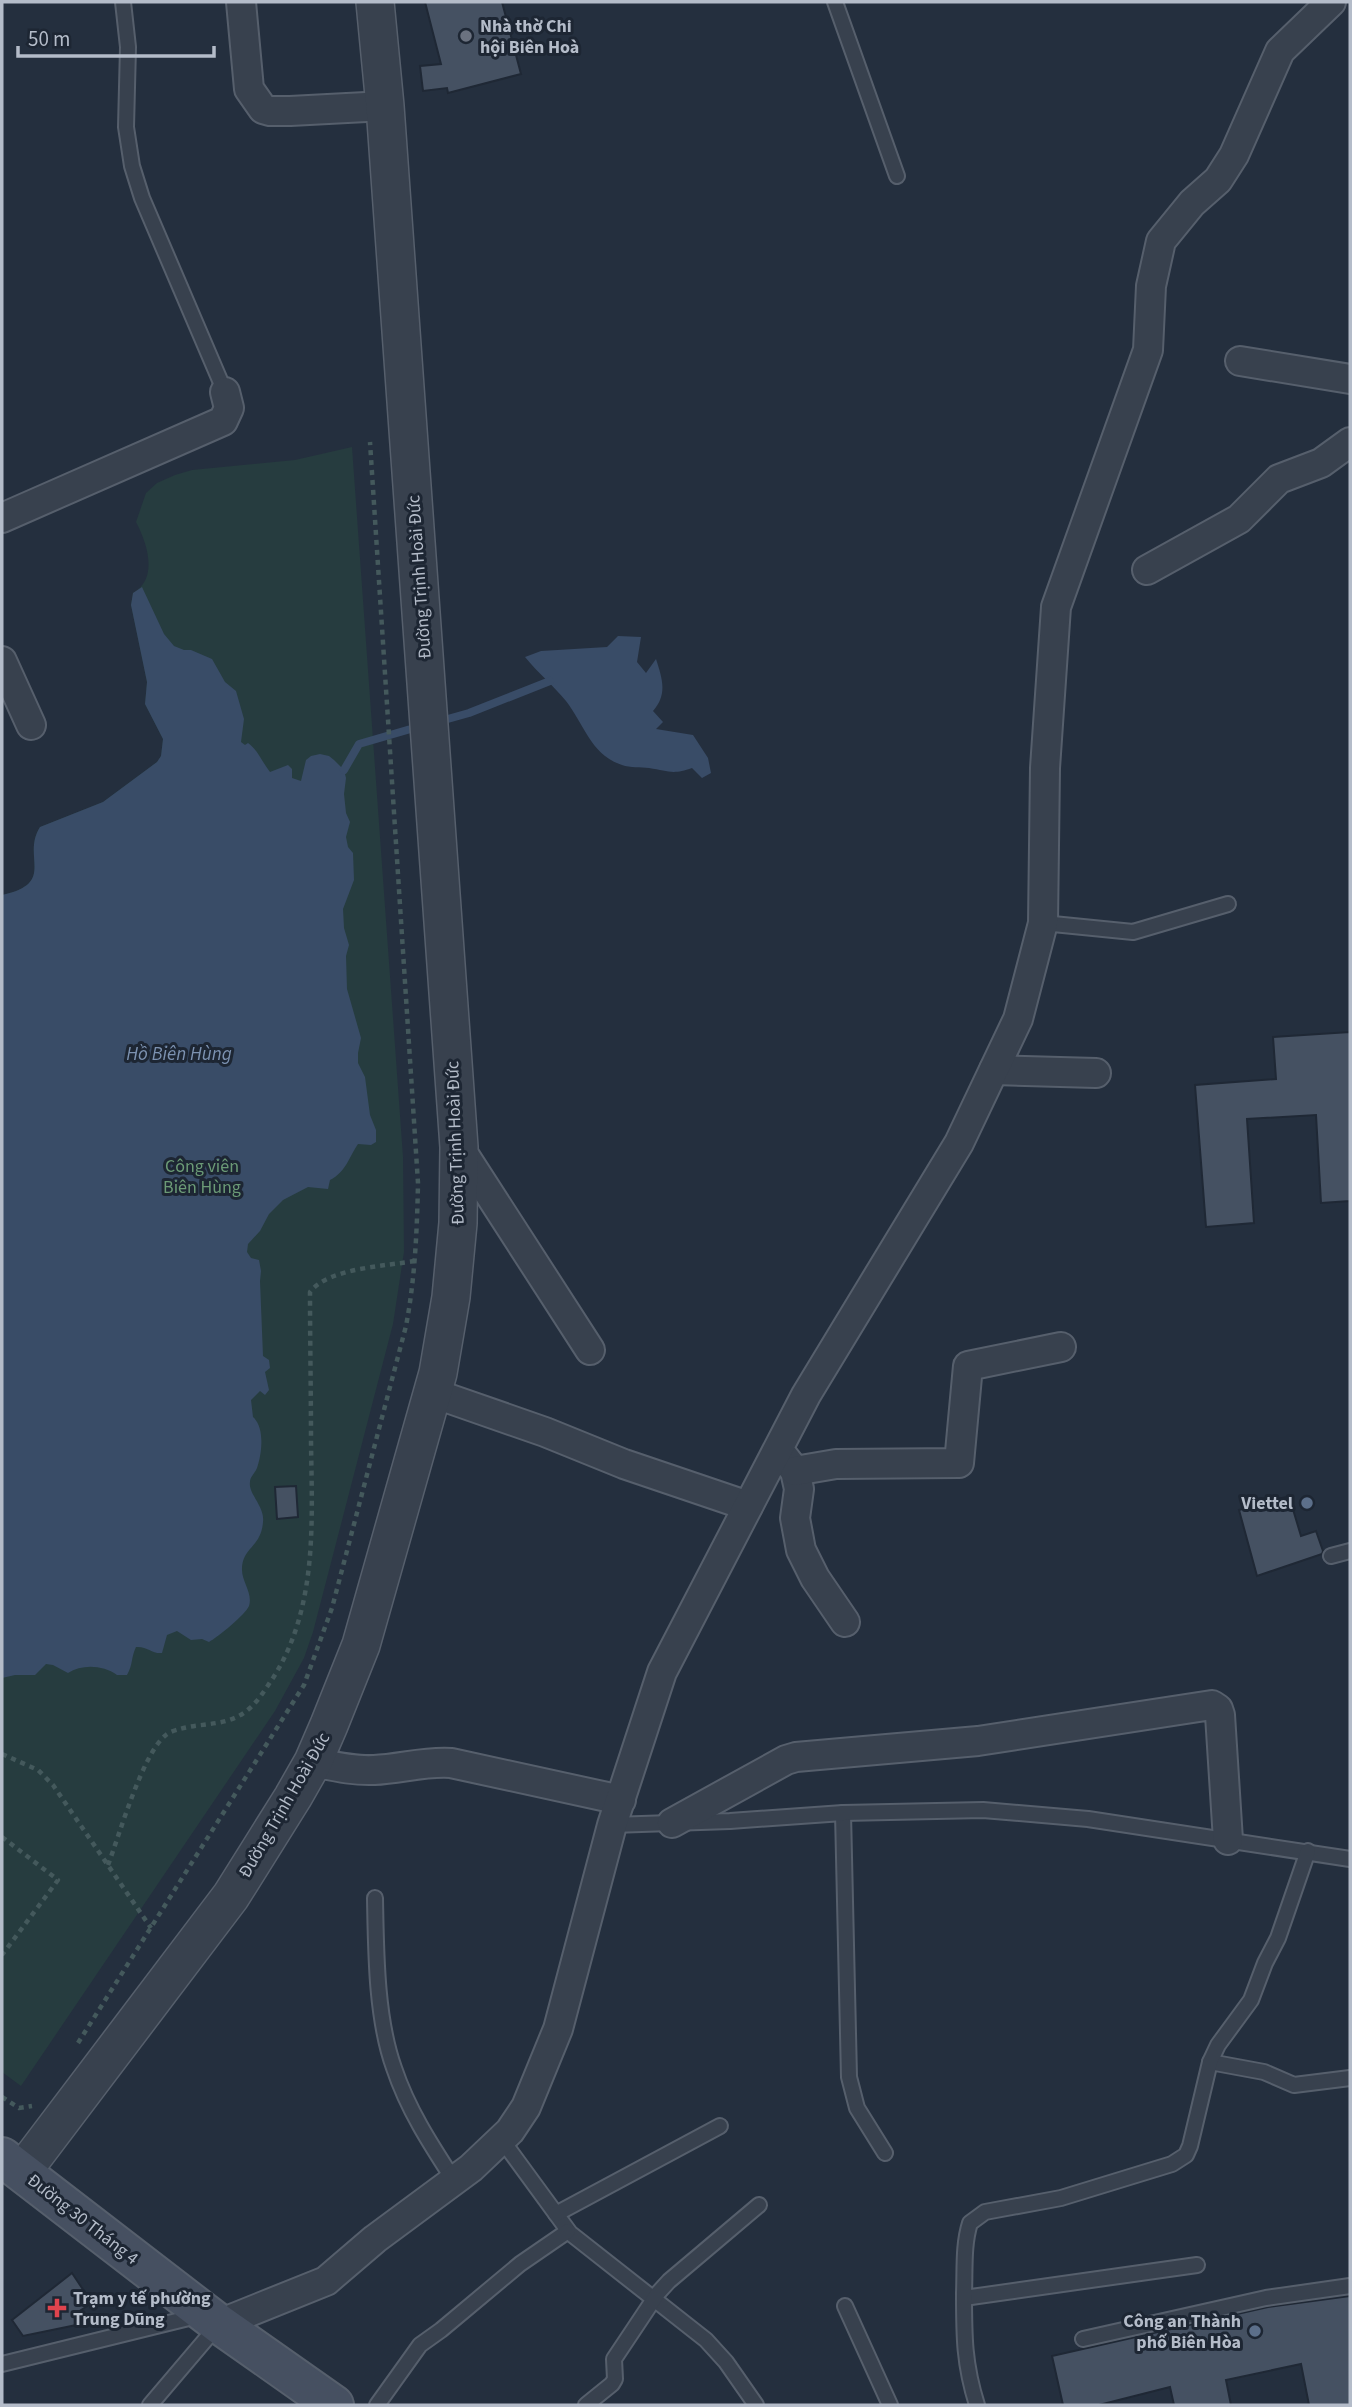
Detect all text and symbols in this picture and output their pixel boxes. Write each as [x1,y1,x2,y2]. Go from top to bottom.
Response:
scale bar [18,14,214,58]
place label: Nhà thờ Chi hội Biên Hoà [480,14,579,60]
text: 50 m [28,24,70,54]
marker: Nhà thờ Chi hội Biên Hoà [458,28,474,44]
street label: Đường Trịnh Hoài Đức [401,494,438,660]
water label: Hồ Biên Hùng [126,1041,232,1068]
street label: Đường Trịnh Hoài Đức [440,1061,471,1225]
park label: Công viên Biên Hùng [163,1154,241,1200]
place label: Viettel [1240,1491,1293,1516]
marker: Viettel [1299,1495,1315,1511]
street label: Đường Trịnh Hoài Đức [233,1728,336,1883]
street label: Đường 30 Tháng 4 [22,2168,144,2271]
place label: Trạm y tế phường Trung Dũng [73,2286,211,2332]
marker: Trạm y tế phường Trung Dũng [47,2298,67,2318]
place label: Công an Thành phố Biên Hòa [1123,2309,1241,2355]
marker: Công an Thành phố Biên Hòa [1247,2323,1263,2339]

